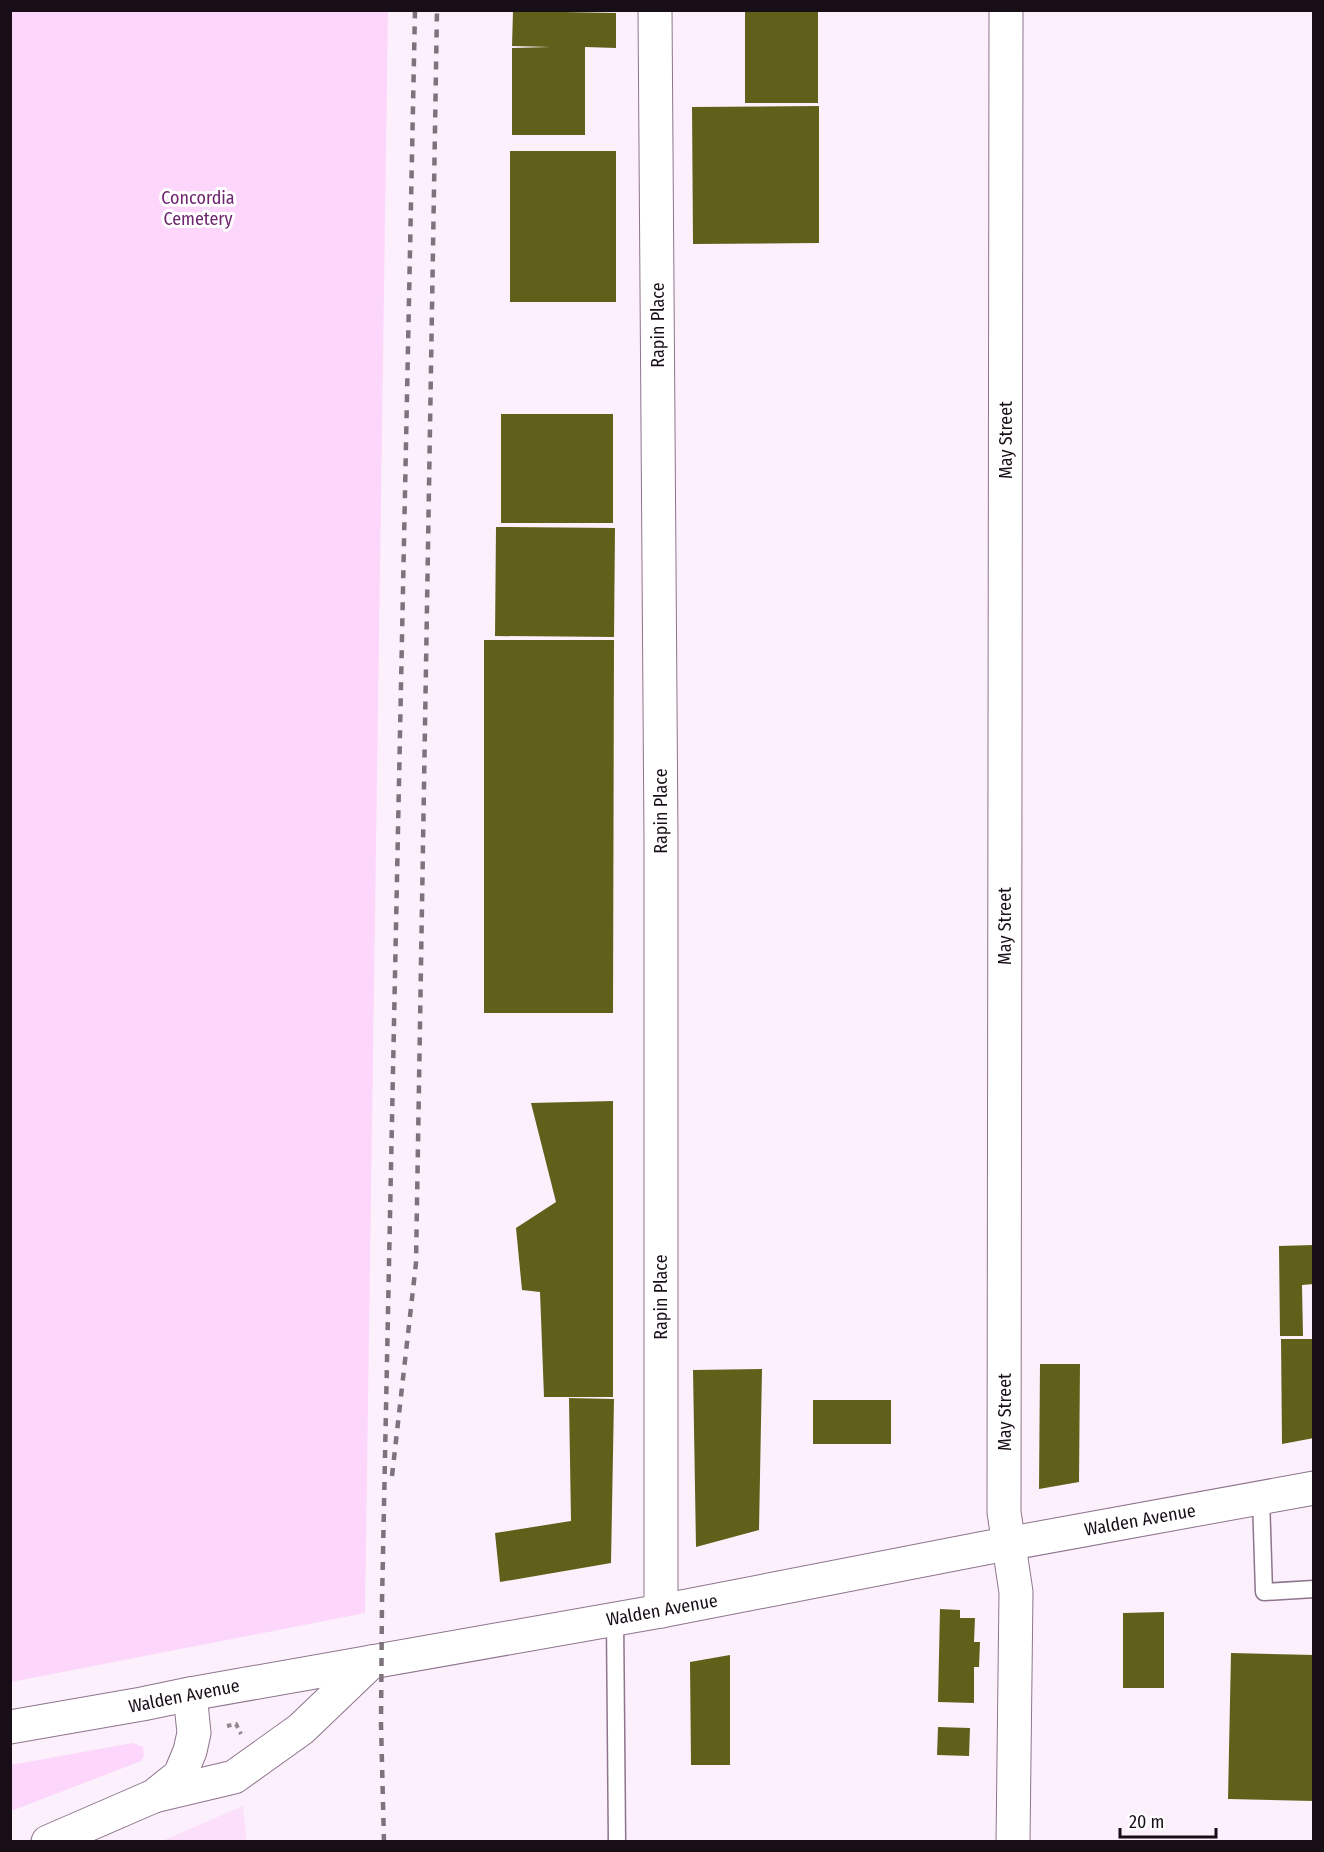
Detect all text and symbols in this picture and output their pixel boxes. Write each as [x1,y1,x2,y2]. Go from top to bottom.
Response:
park label: Concordia Cemetery [161,187,235,230]
street label: Rapin Place [647,282,669,368]
street label: May Street [995,401,1017,479]
street label: Rapin Place [650,768,672,854]
street label: May Street [994,887,1016,965]
street label: Rapin Place [650,1254,672,1340]
street label: May Street [994,1373,1016,1451]
street label: Walden Avenue [1083,1499,1197,1541]
street label: Walden Avenue [605,1589,719,1631]
street label: Walden Avenue [127,1674,241,1718]
scale bar [1120,1801,1216,1839]
text: 20 m [1129,1811,1164,1833]

